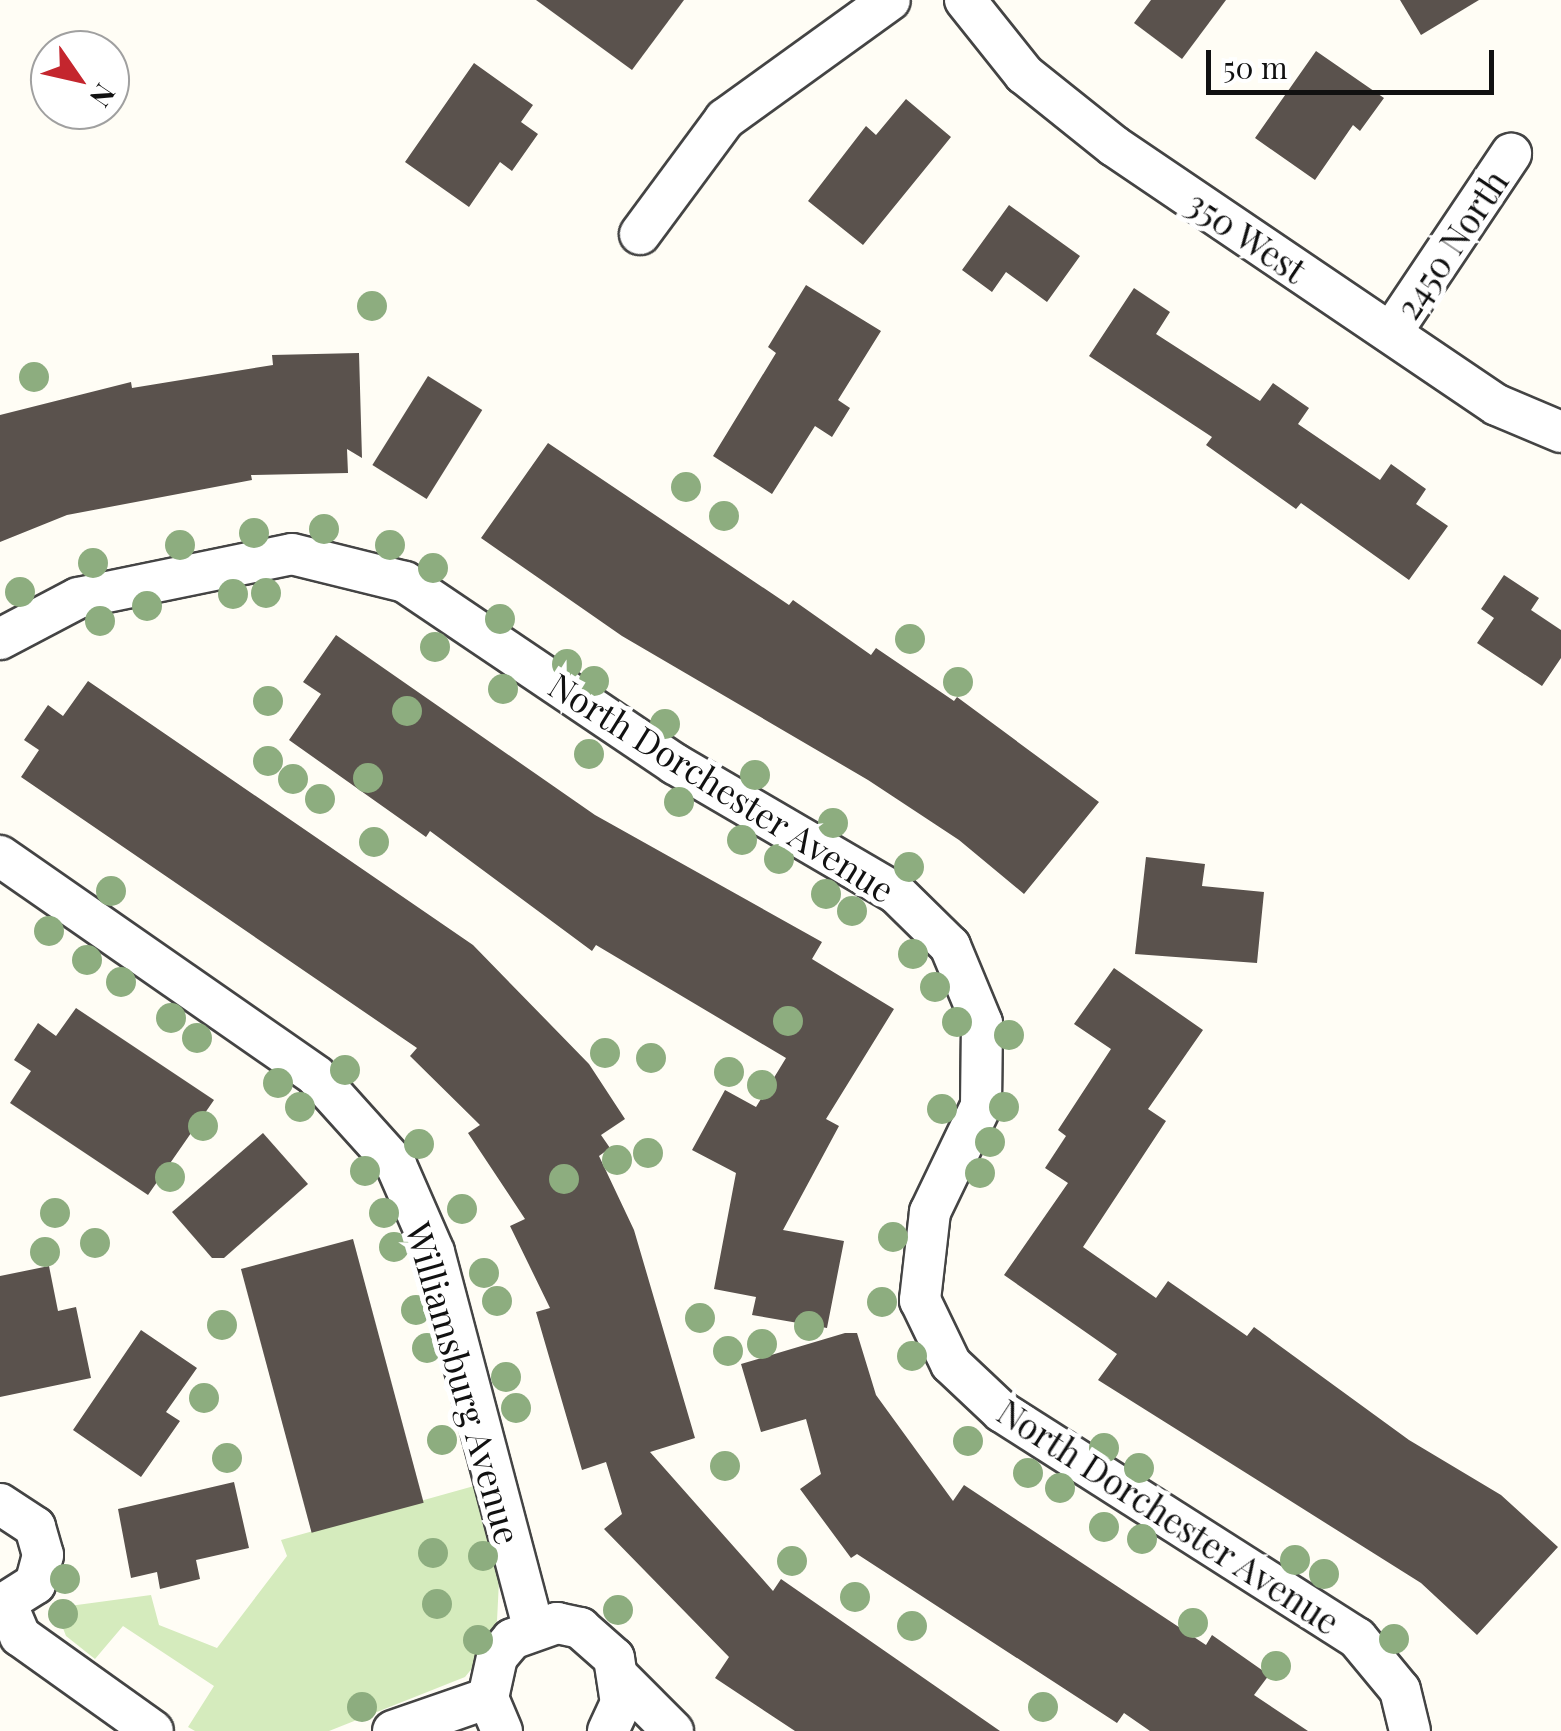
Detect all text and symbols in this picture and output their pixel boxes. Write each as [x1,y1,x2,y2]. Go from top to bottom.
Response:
north arrow [30,30,130,130]
scale bar [1211,30,1498,92]
text: 50 m [1223,47,1288,87]
text: N [83,77,125,115]
street label: 2450 North [1386,162,1516,326]
street label: 350 West [1179,181,1315,291]
street label: North Dorchester Avenue [541,663,903,911]
street label: Williamsburg Avenue [398,1217,530,1549]
street label: North Dorchester Avenue [990,1389,1348,1643]

